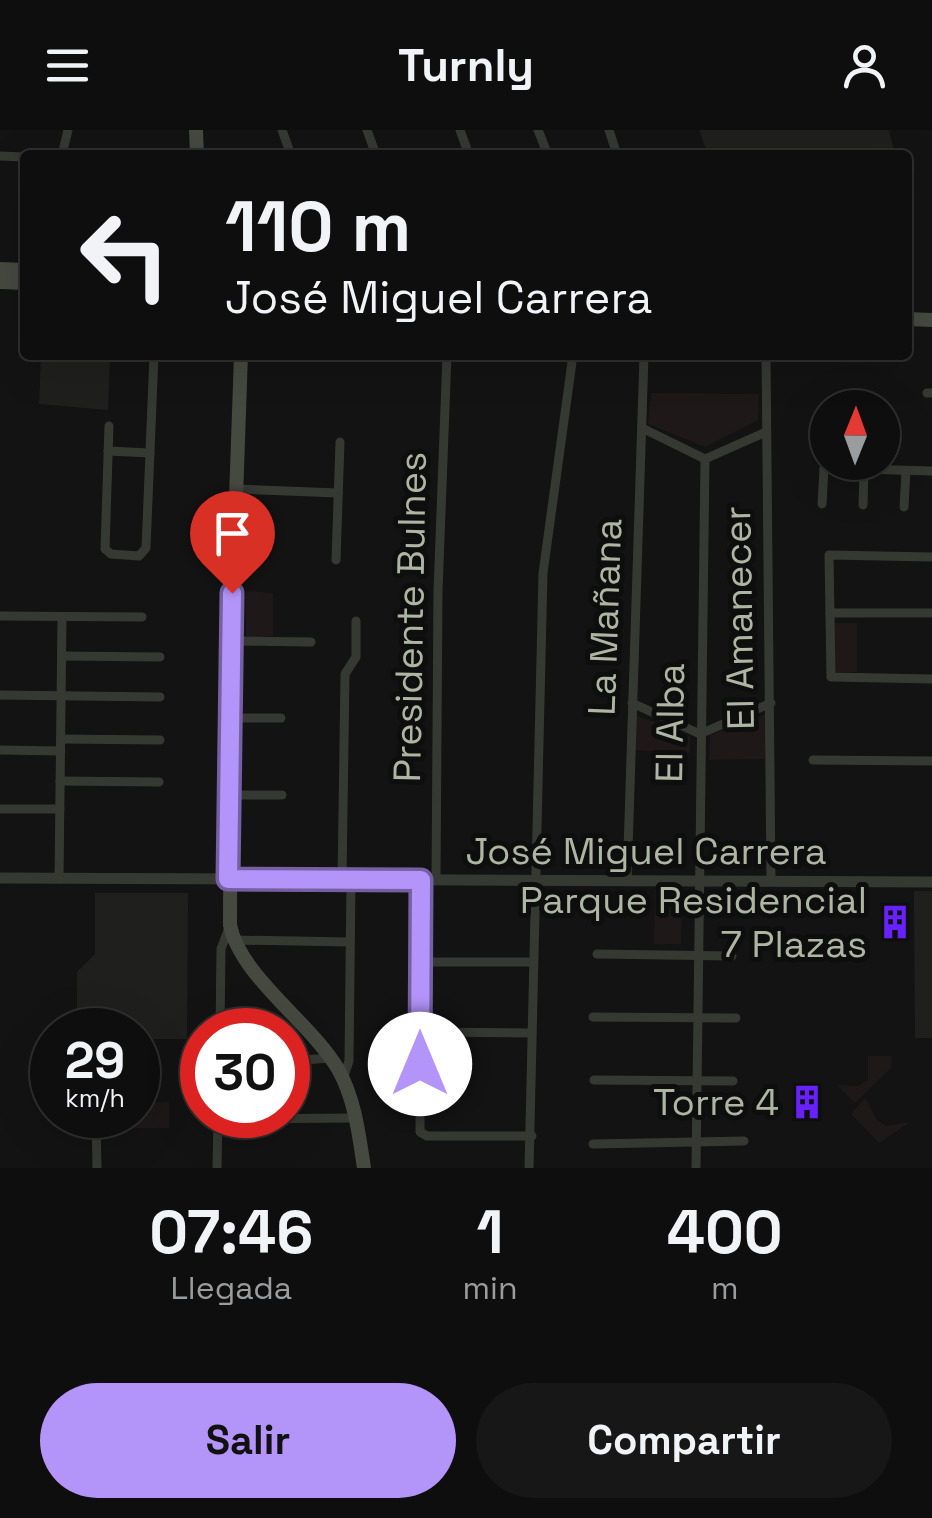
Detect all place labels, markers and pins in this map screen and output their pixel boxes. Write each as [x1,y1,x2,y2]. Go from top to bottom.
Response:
pin [190,491,275,594]
place label: Parque Residencial 7 Plazas [520,876,867,968]
building icon: Parque Residencial 7 Plazas [876,903,914,941]
place label: Torre 4 [653,1078,779,1126]
building icon: Torre 4 [788,1083,826,1121]

